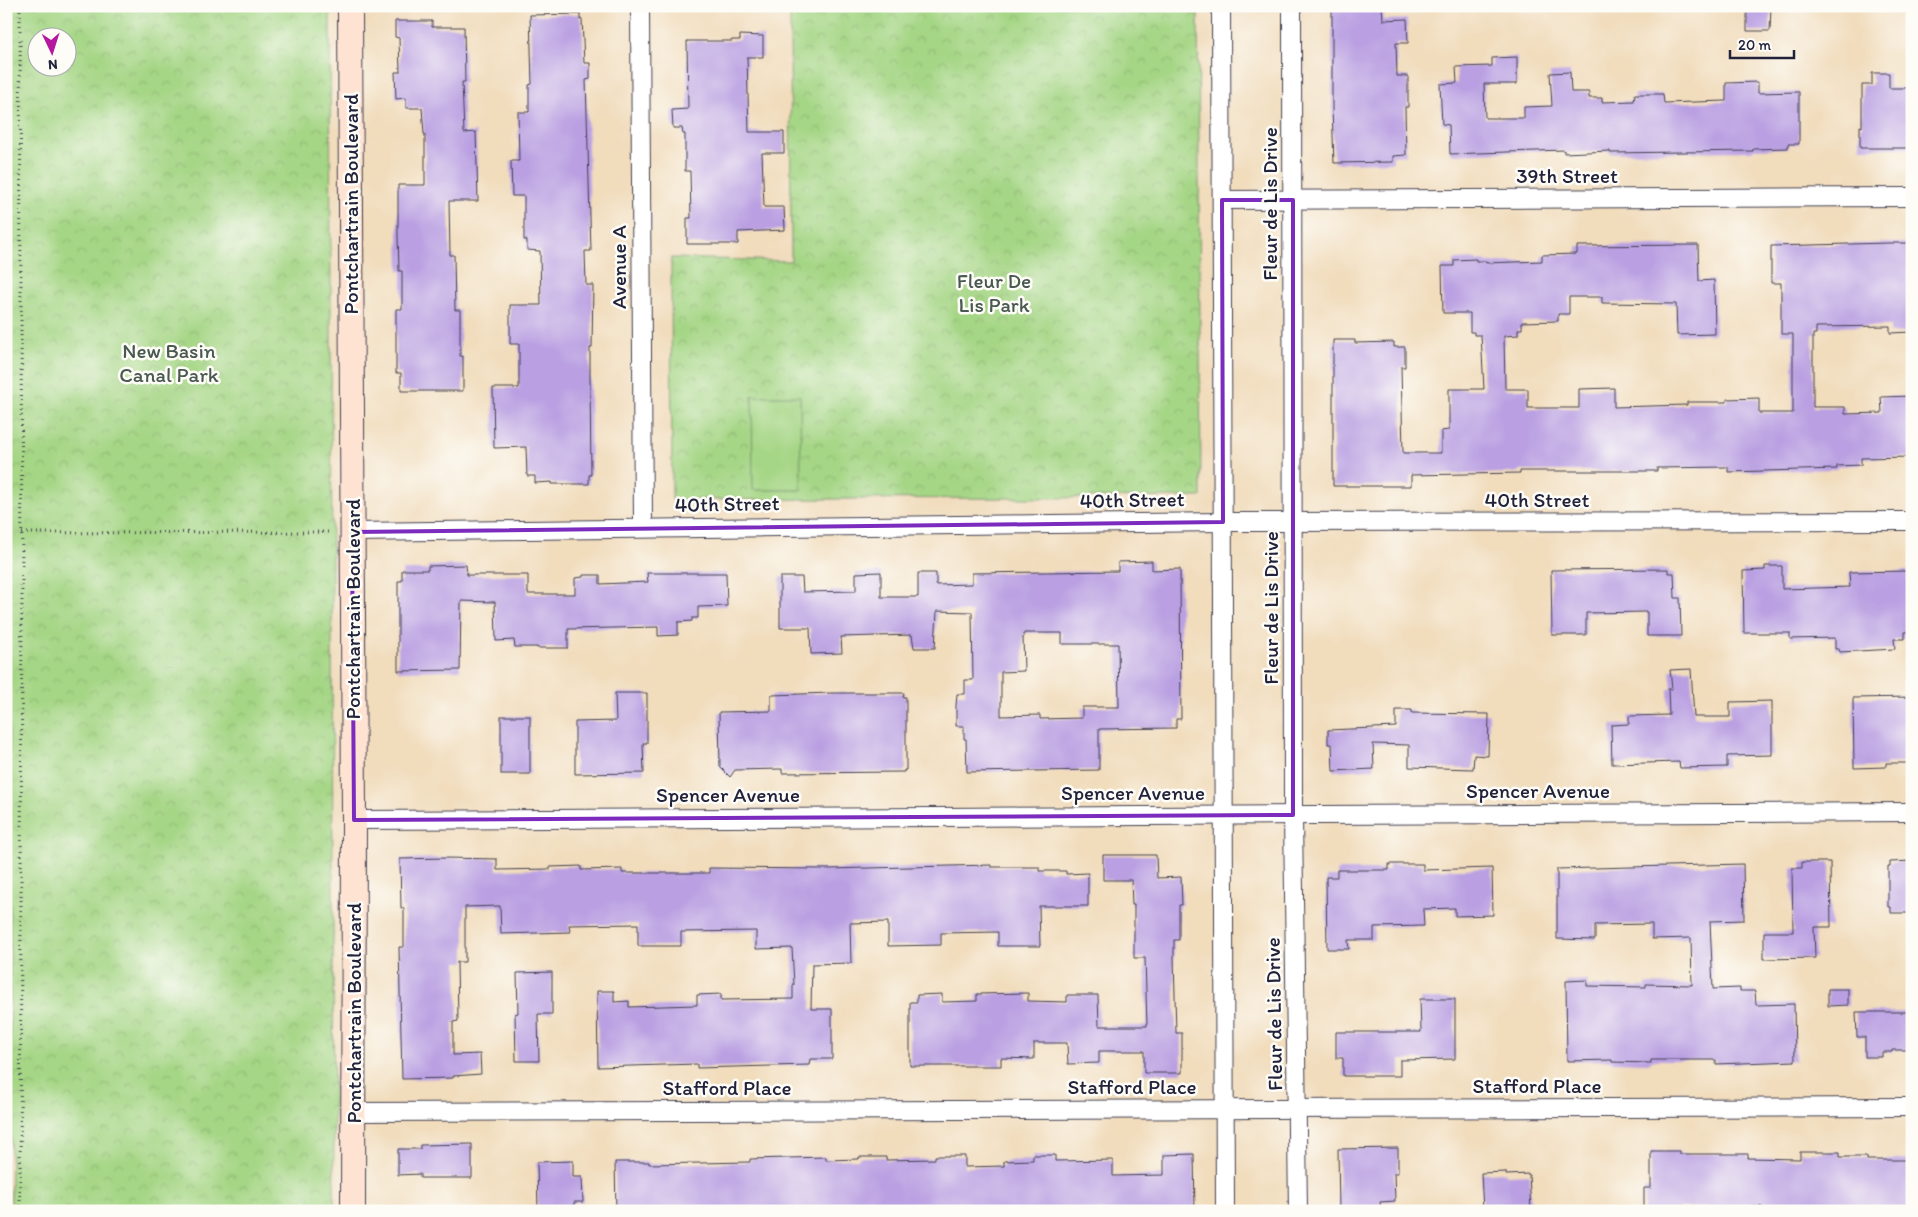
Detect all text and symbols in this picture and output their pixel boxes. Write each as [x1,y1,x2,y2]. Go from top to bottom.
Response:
north arrow [28,28,78,78]
scale bar [1730,28,1794,60]
text: 20 m [1738,36,1772,54]
text: N [48,56,58,73]
street label: Pontchartrain Boulevard [338,93,363,314]
street label: Fleur de Lis Drive [1257,127,1282,281]
street label: 39th Street [1516,163,1618,188]
street label: Avenue A [606,225,631,309]
park label: Fleur De Lis Park [957,268,1031,317]
park label: New Basin Canal Park [119,338,219,387]
street label: 40th Street [1079,486,1185,513]
street label: 40th Street [1485,487,1590,512]
street label: 40th Street [674,490,780,517]
street label: Pontchartrain Boulevard [340,498,365,719]
street label: Fleur de Lis Drive [1258,531,1283,685]
street label: Spencer Avenue [1466,778,1610,803]
street label: Spencer Avenue [1061,780,1205,805]
street label: Spencer Avenue [656,782,800,807]
street label: Pontchartrain Boulevard [341,902,366,1123]
street label: Fleur de Lis Drive [1260,937,1287,1091]
street label: Stafford Place [1472,1073,1602,1098]
street label: Stafford Place [1067,1074,1197,1099]
street label: Stafford Place [662,1075,792,1100]

